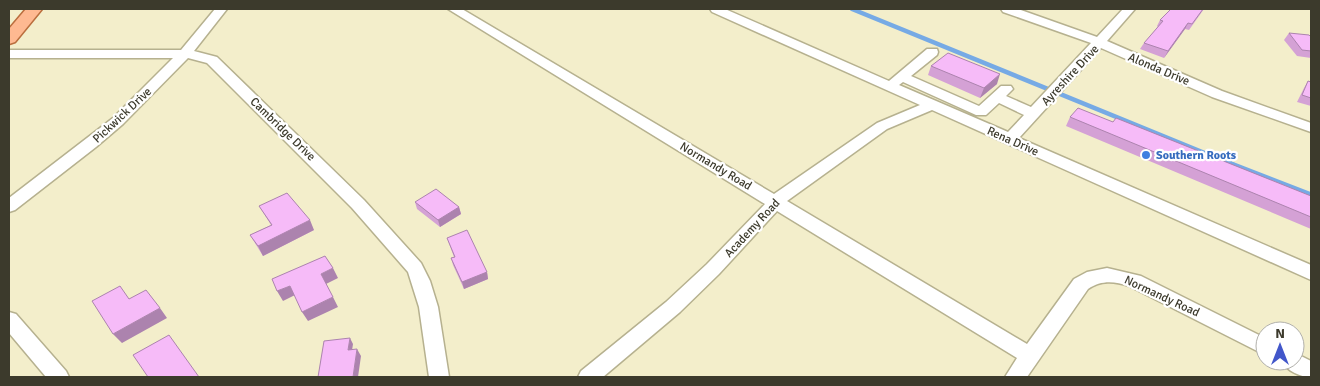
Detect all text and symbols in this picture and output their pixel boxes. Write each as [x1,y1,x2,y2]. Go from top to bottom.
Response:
street label: Ayreshire Drive [1038,42,1102,109]
street label: Alonda Drive [1126,50,1192,89]
street label: Pickwick Drive [90,84,155,146]
street label: Cambridge Drive [247,94,319,164]
street label: Rena Drive [985,123,1041,160]
street label: Normandy Road [677,139,754,194]
place label: Southern Roots [1156,148,1237,163]
marker: Southern Roots [1140,149,1152,161]
street label: Academy Road [721,196,783,261]
street label: Normandy Road [1122,272,1202,320]
north arrow [1255,321,1305,371]
text: N [1275,325,1285,342]

